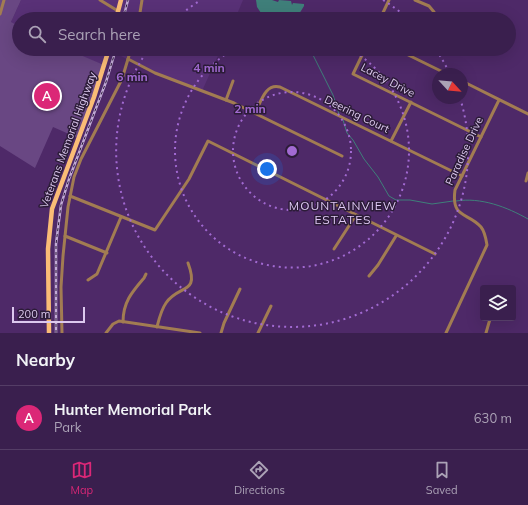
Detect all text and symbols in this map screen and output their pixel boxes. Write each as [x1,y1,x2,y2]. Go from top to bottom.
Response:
search box [12,12,516,56]
icon: search [26,23,48,45]
text: Search here [58,25,140,44]
text: 4 min [193,60,225,75]
street label: Lacey Drive [359,60,417,100]
north arrow [432,68,468,104]
text: 6 min [116,69,148,84]
street label: Veterans Memorial Highway [37,70,99,210]
pin: A [34,81,60,111]
street label: Deering Court [322,92,392,136]
text: 2 min [234,101,266,116]
street label: Paradise Drive [442,114,486,188]
centre of rings [285,144,299,158]
your location [257,159,277,179]
district label: MOUNTAINVIEW ESTATES [289,198,397,227]
map controls [480,285,516,321]
button: layers [480,285,516,321]
scale bar [12,305,85,324]
text: 200 m [18,307,50,321]
text: Nearby [16,349,75,370]
text: Hunter Memorial Park [54,400,211,419]
text: A [24,410,34,426]
text: 630 m [474,410,512,426]
text: Park [54,419,81,435]
tab: Map [70,459,93,497]
tab: Directions [234,459,285,497]
tab: Saved [426,459,458,497]

